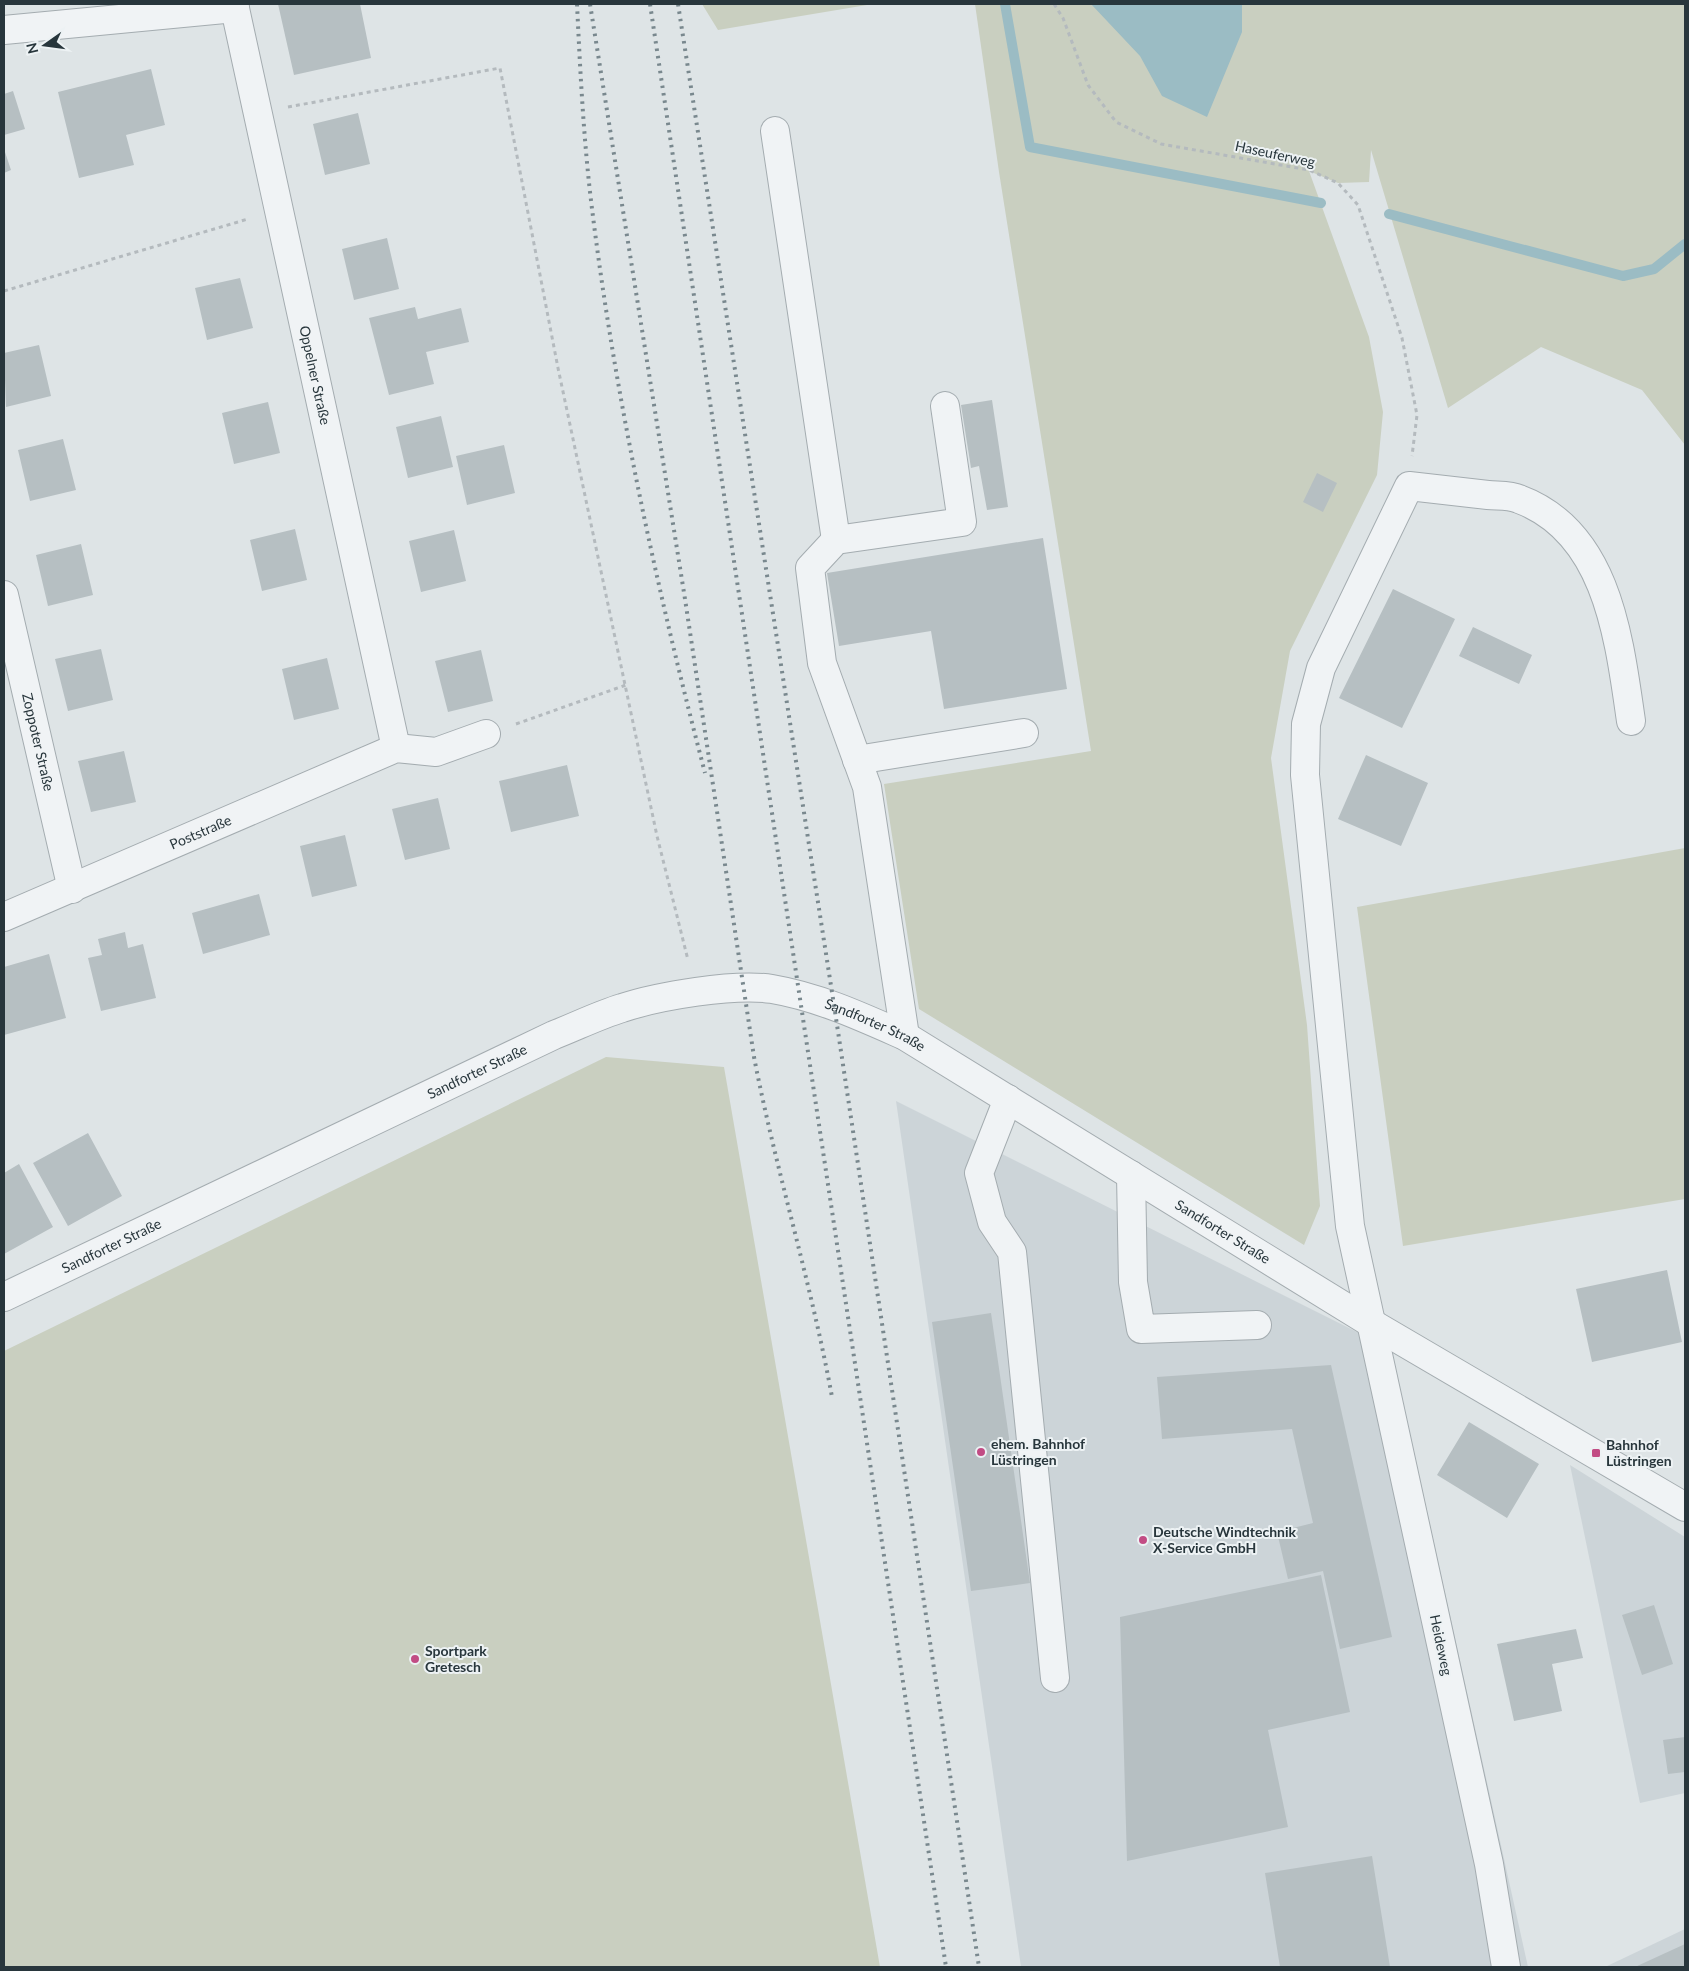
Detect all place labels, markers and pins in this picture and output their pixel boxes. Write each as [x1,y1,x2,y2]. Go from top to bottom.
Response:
place label: ehem. Bahnhof Lüstringen [991,1435,1085,1468]
place label: Bahnhof Lüstringen [1606,1436,1672,1469]
marker: ehem. Bahnhof Lüstringen [975,1446,987,1458]
marker: Bahnhof Lüstringen [1590,1447,1602,1459]
place label: Deutsche Windtechnik X-Service GmbH [1153,1523,1296,1556]
marker: Deutsche Windtechnik X-Service GmbH [1137,1534,1149,1546]
place label: Sportpark Gretesch [425,1642,487,1675]
marker: Sportpark Gretesch [409,1653,421,1665]

